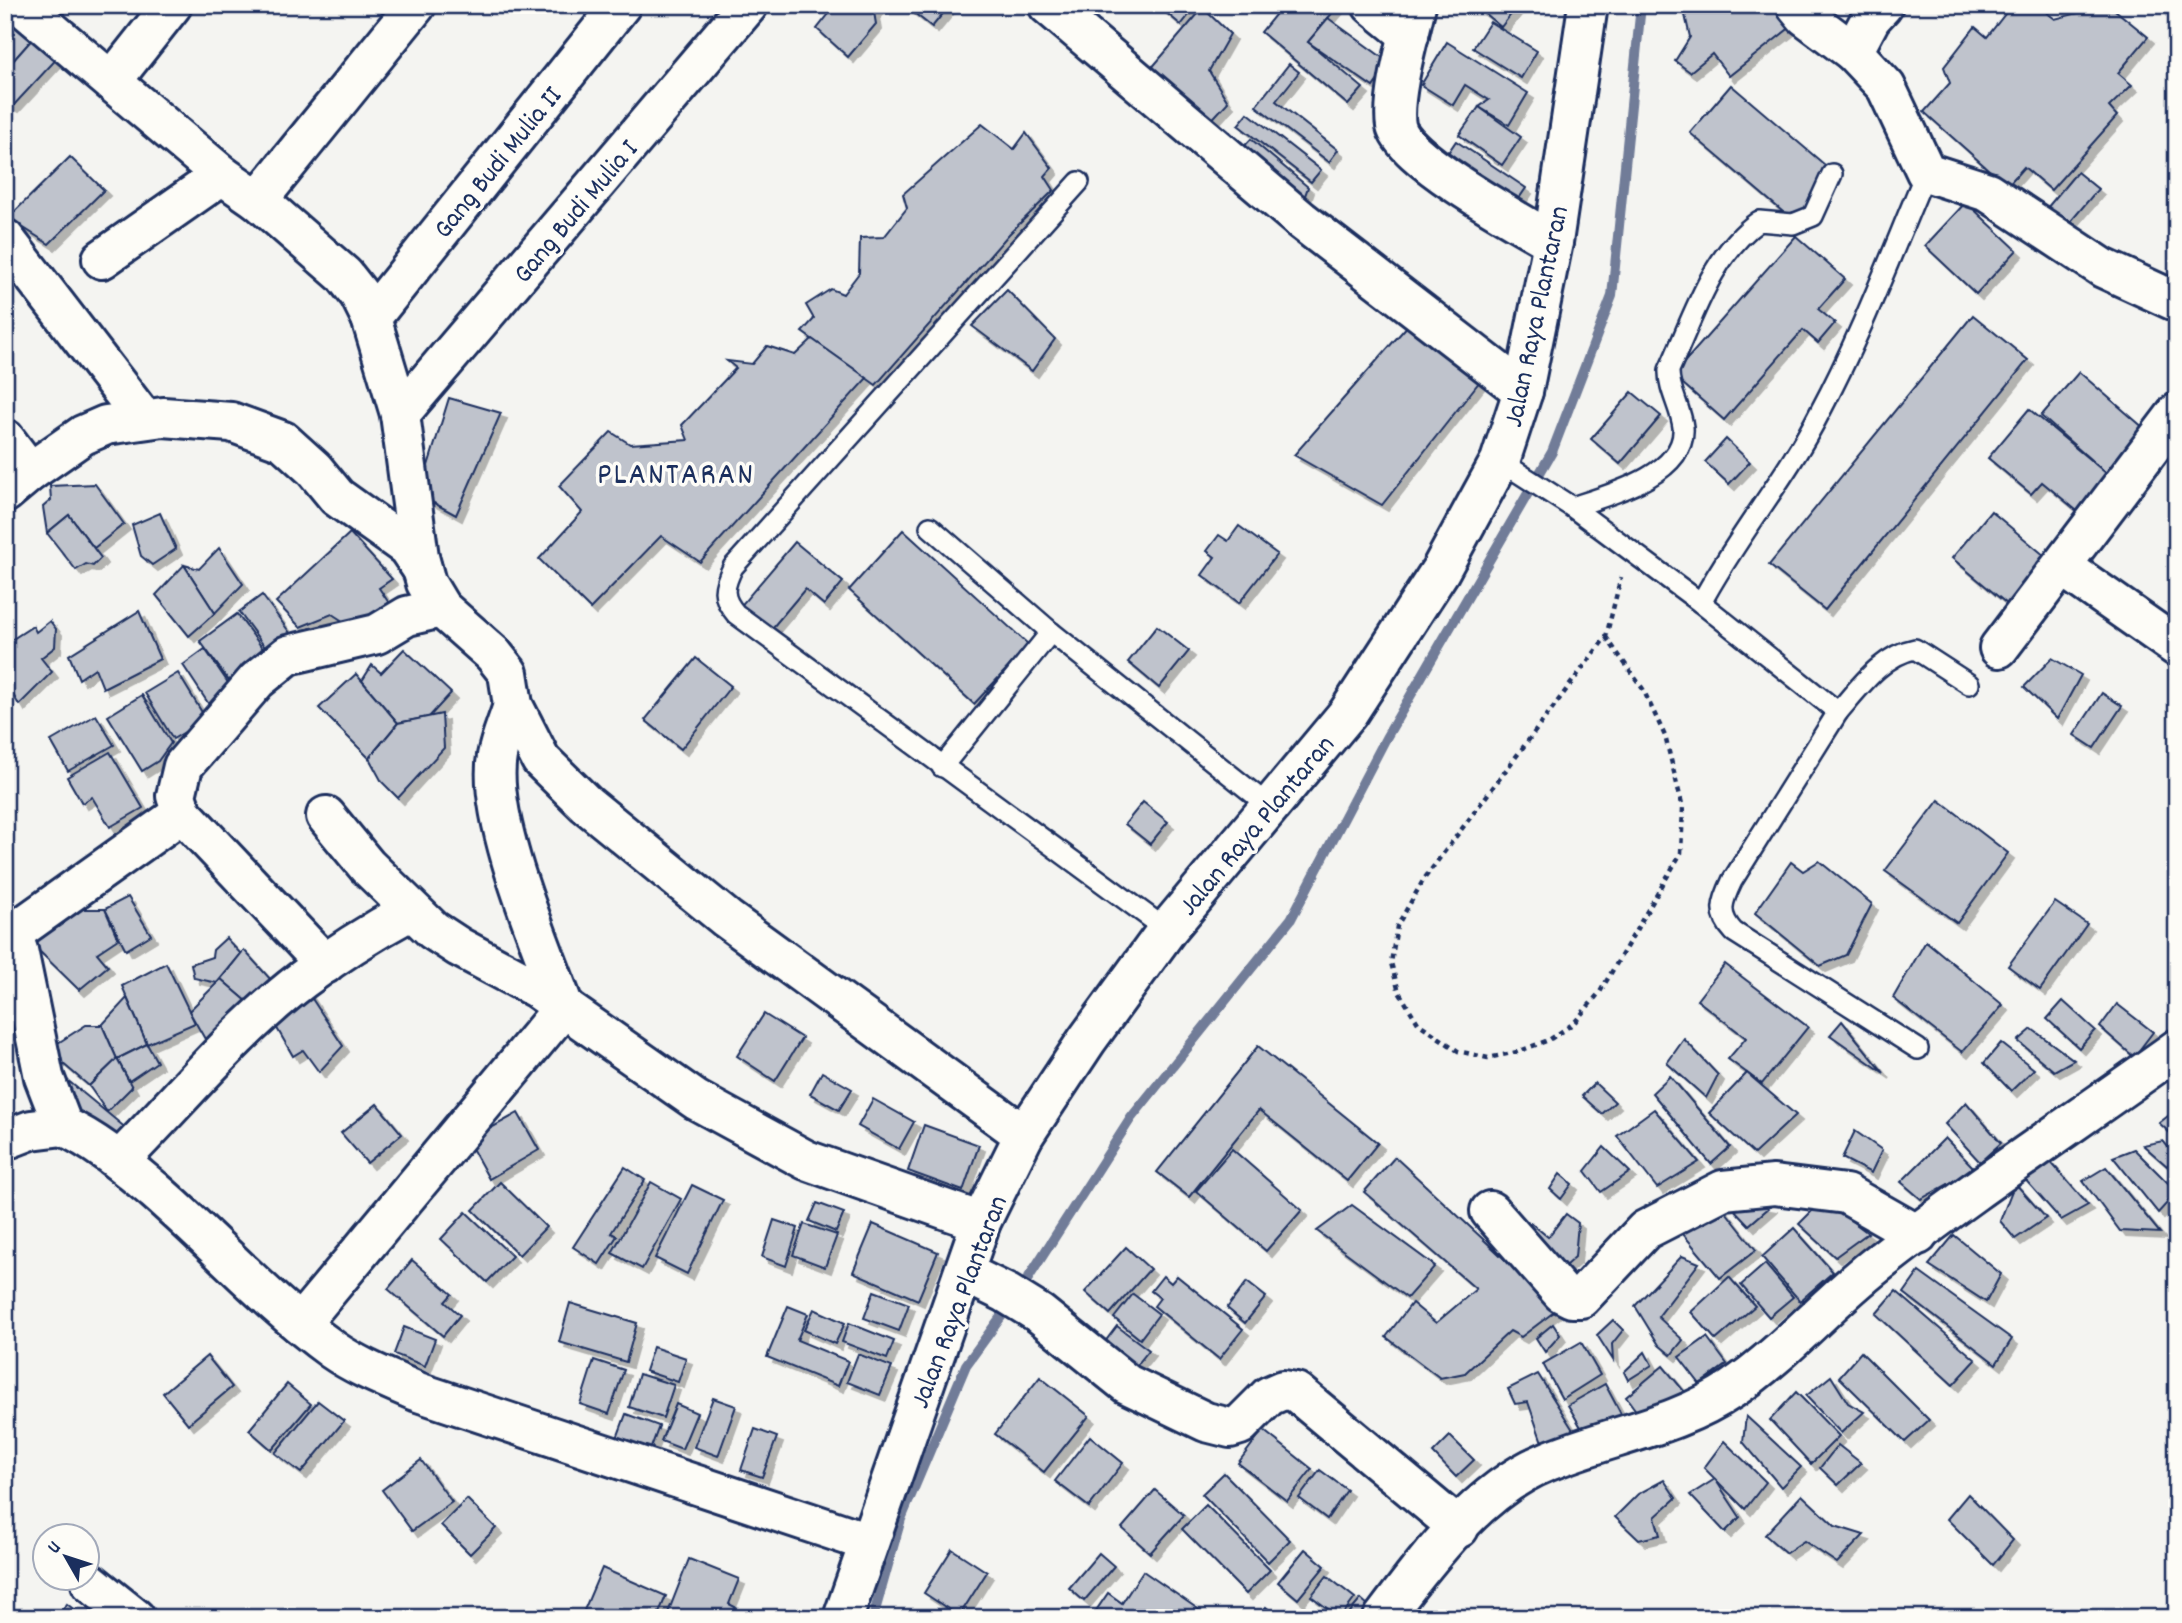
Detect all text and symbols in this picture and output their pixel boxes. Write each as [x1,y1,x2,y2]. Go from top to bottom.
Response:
street label: Gang Budi Mulia II [426,79,574,249]
street label: Gang Budi Mulia I [505,132,650,294]
street label: Jalan Raya Plantaran [1496,203,1582,431]
district label: PLANTARAN [597,454,755,500]
street label: Jalan Raya Plantaran [1171,728,1347,926]
street label: Jalan Raya Plantaran [903,1190,1021,1415]
north arrow [32,1522,102,1592]
text: U [42,1536,69,1561]

